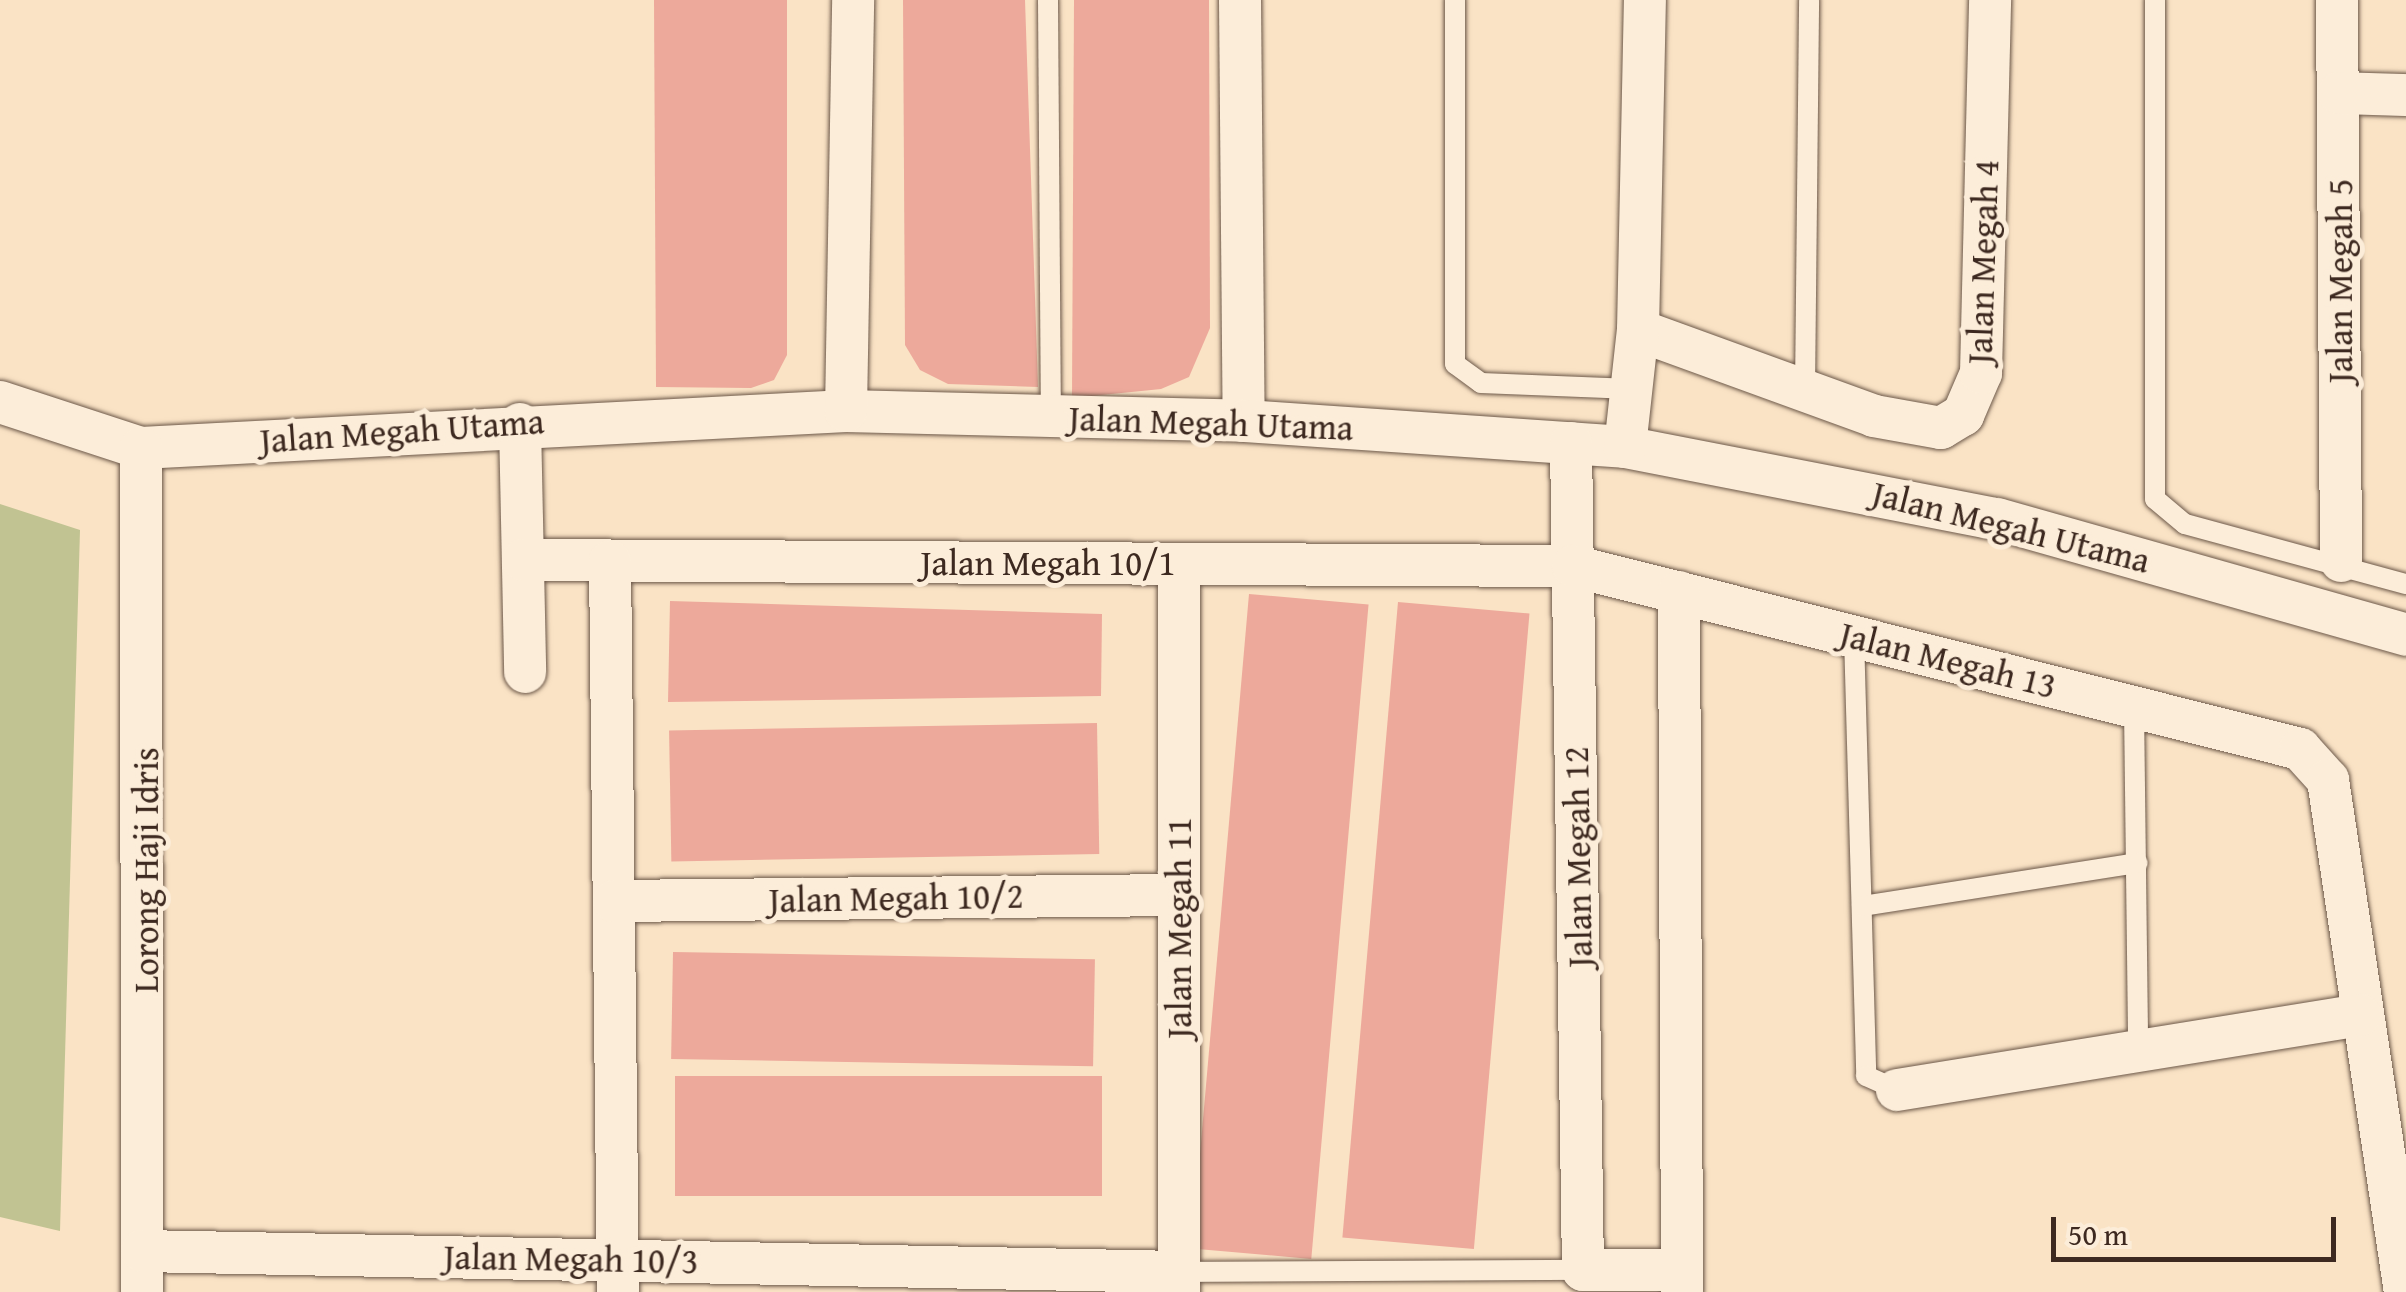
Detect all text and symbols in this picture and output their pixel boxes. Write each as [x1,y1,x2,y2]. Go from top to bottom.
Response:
street label: Jalan Megah 4 [1958,159,2008,365]
street label: Jalan Megah 5 [2319,179,2361,383]
street label: Jalan Megah Utama [1068,397,1354,449]
street label: Jalan Megah Utama [258,400,546,462]
street label: Jalan Megah Utama [1868,472,2154,582]
street label: Jalan Megah 10/1 [921,542,1175,584]
street label: Jalan Megah 13 [1835,613,2061,707]
street label: Jalan Megah 12 [1555,746,1601,968]
street label: Lorong Haji Idris [125,747,167,993]
street label: Jalan Megah 11 [1158,817,1200,1039]
street label: Jalan Megah 10/2 [768,875,1024,921]
scale bar [2056,1197,2341,1259]
text: 50 m [2068,1212,2128,1256]
street label: Jalan Megah 10/3 [443,1236,699,1282]

